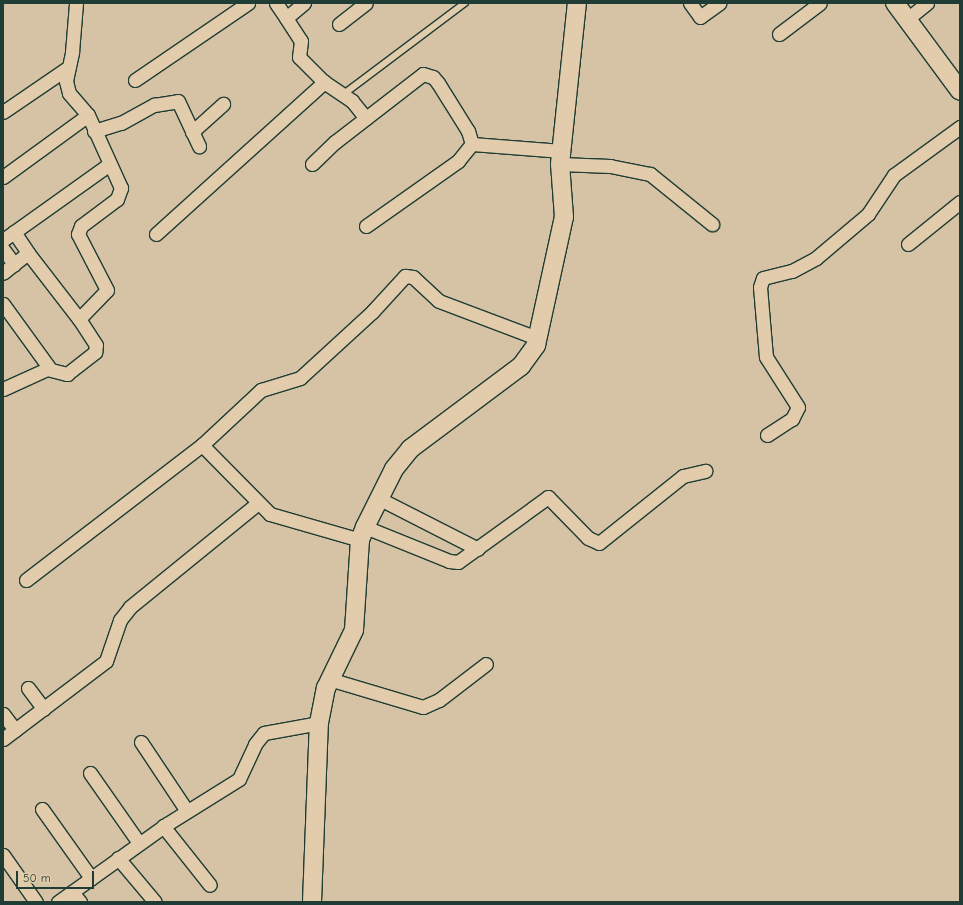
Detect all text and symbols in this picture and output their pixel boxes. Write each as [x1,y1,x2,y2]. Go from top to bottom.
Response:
scale bar [18,863,96,889]
text: 50 m [23,871,51,885]

